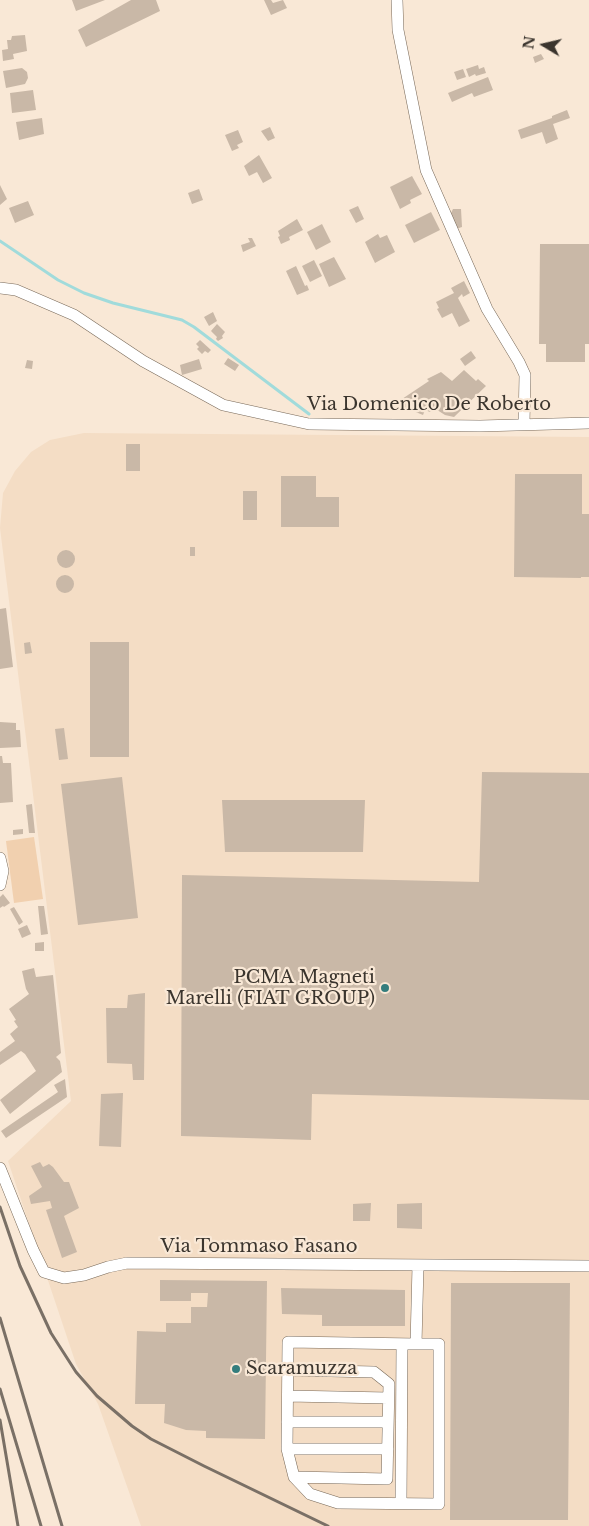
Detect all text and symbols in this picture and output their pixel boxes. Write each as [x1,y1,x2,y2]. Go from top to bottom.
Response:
north arrow [519,20,569,70]
text: N [519,35,539,51]
street label: Via Domenico De Roberto [307,394,551,416]
place label: PCMA Magneti Marelli (FIAT GROUP) [166,967,375,1010]
marker: PCMA Magneti Marelli (FIAT GROUP) [379,982,391,994]
street label: Via Tommaso Fasano [161,1236,357,1258]
place label: Scaramuzza [246,1358,357,1380]
marker: Scaramuzza [230,1363,242,1375]

